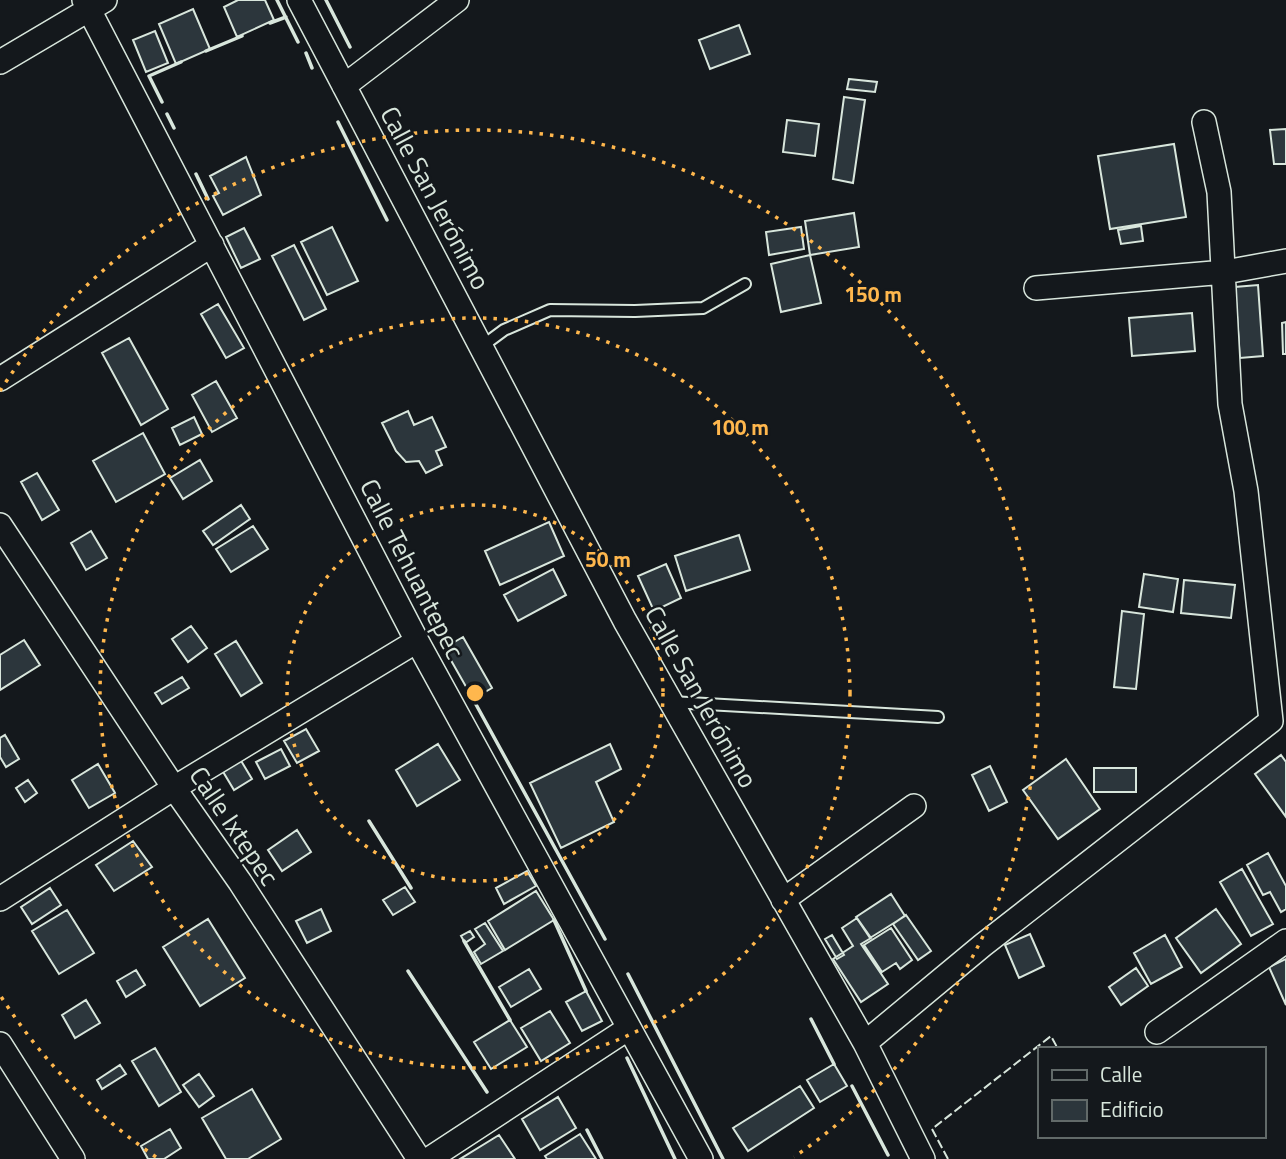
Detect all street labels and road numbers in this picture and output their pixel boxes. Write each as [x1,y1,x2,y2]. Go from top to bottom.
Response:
street label: Calle San Jerónimo [371,99,500,297]
street label: Calle Tehuantepec [350,472,475,666]
street label: Calle San Jerónimo [635,599,768,795]
street label: Calle Ixtepec [180,758,289,893]

